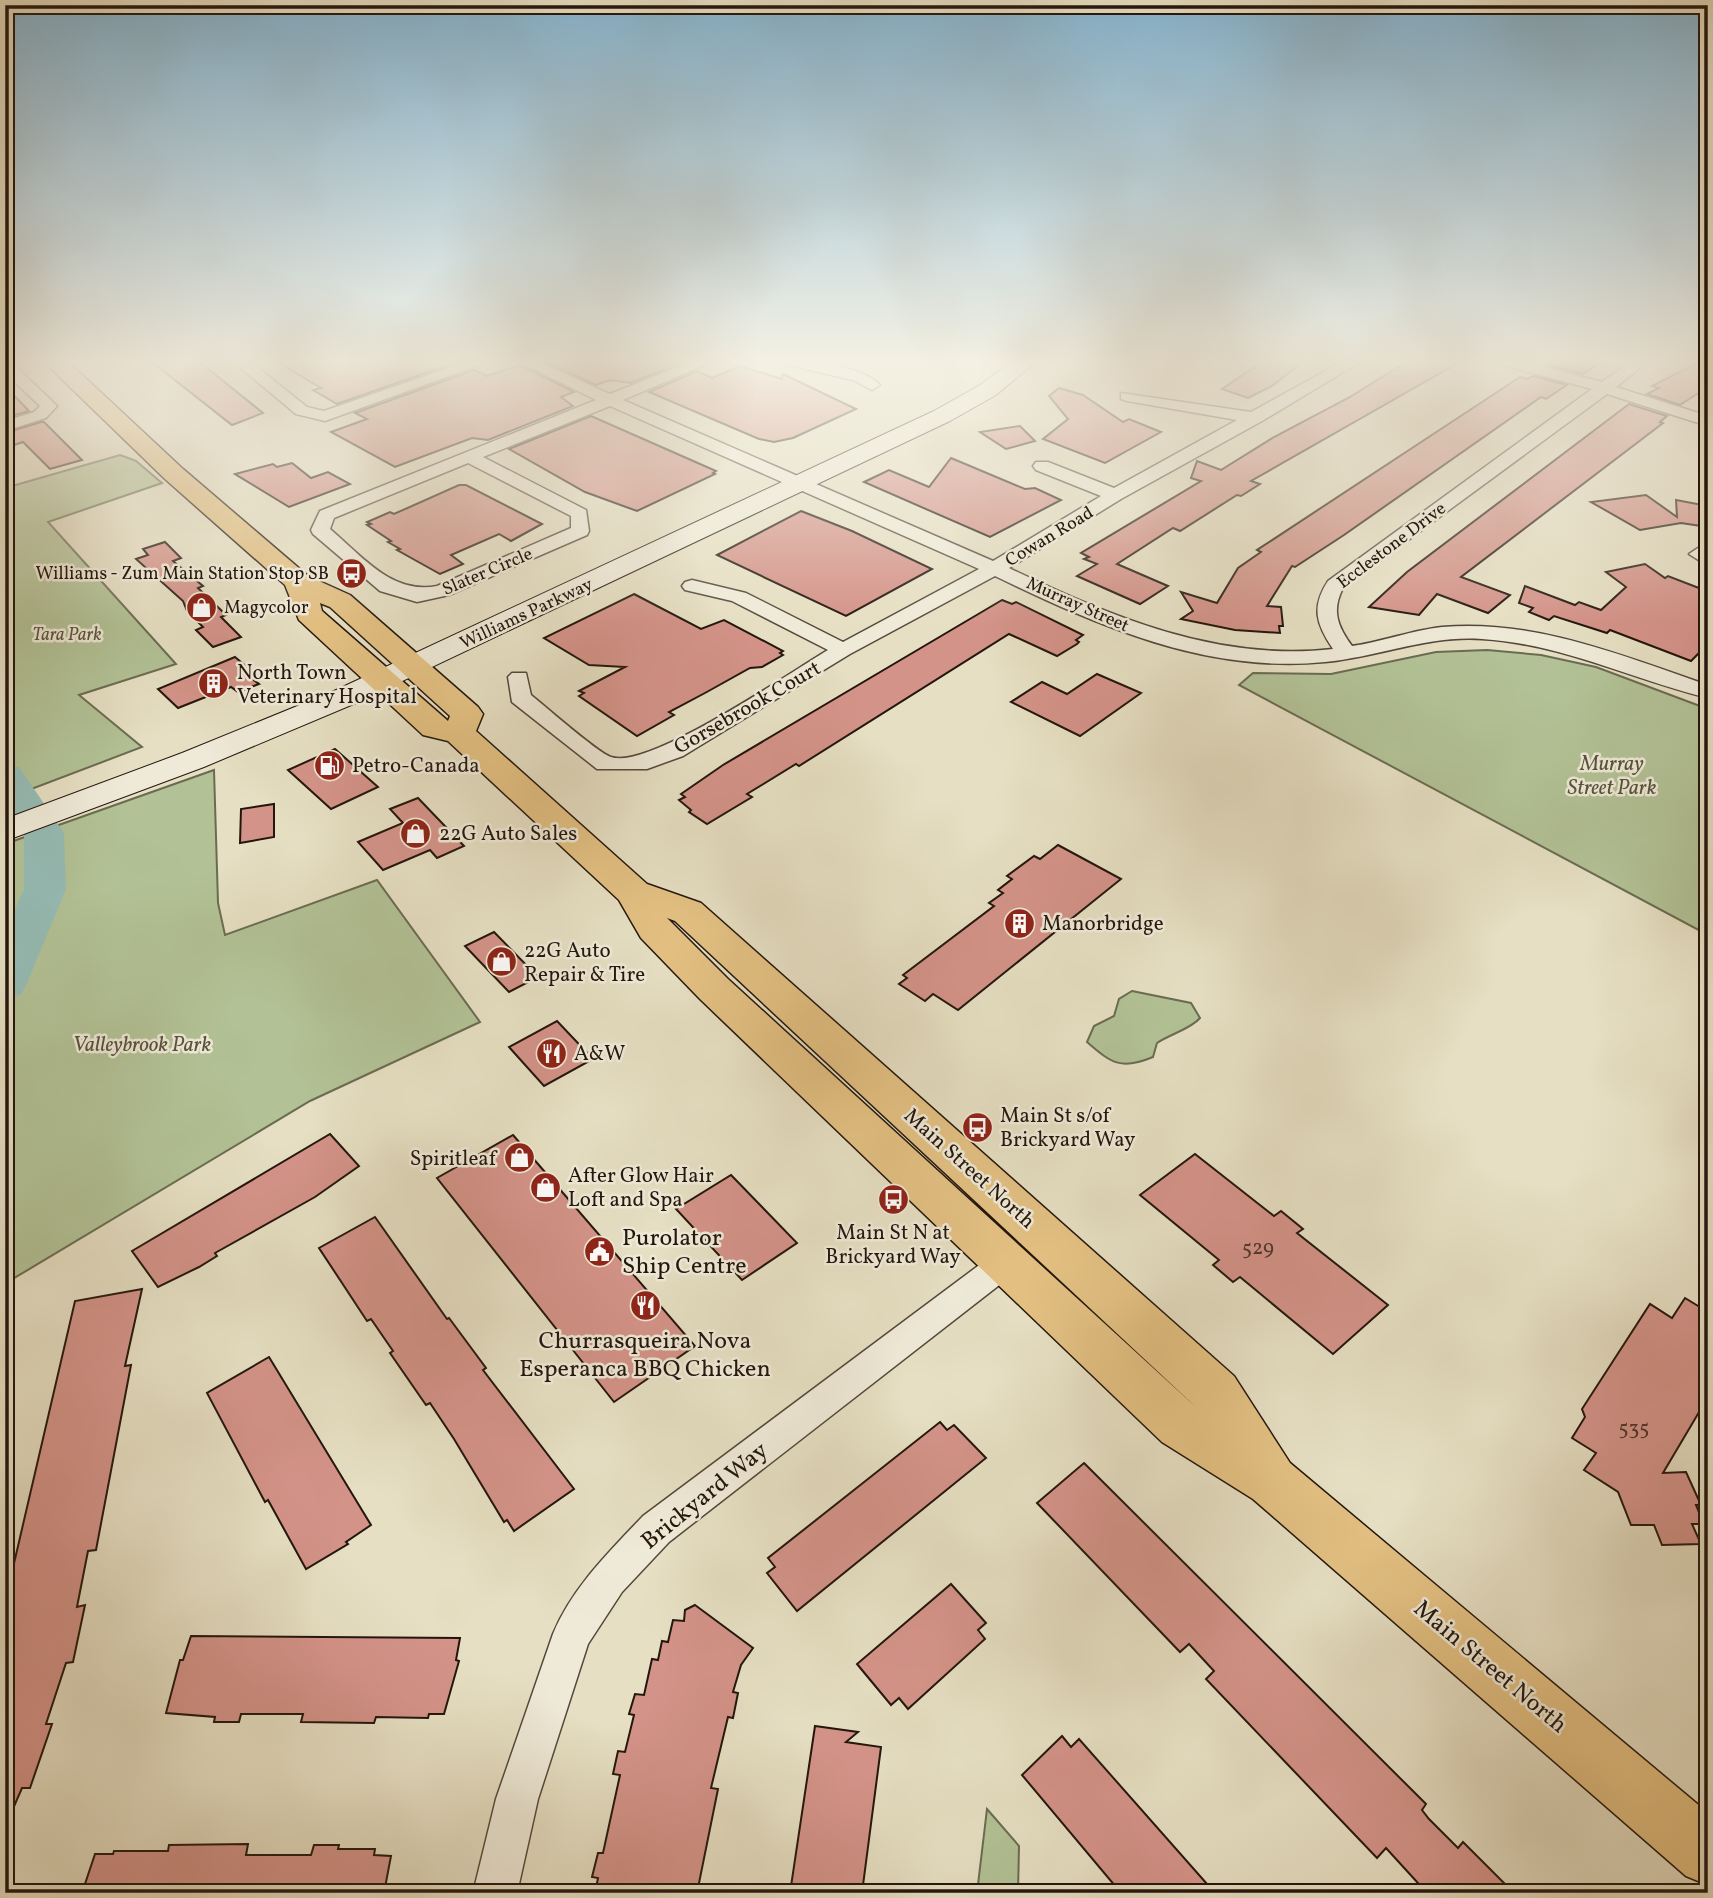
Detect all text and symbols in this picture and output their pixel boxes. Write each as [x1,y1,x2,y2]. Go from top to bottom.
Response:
street label: Ecclestone Drive [1332,497,1452,595]
street label: Cowan Road [1001,501,1099,574]
street label: Slater Circle [438,542,537,603]
bus stop icon: Williams - Zum Main Station Stop SB [335,556,369,590]
place label: Williams - Zum Main Station Stop SB [35,562,329,587]
street label: Williams Parkway [456,572,597,656]
street label: Murray Street [1022,572,1133,639]
shop icon: Magycolor [184,590,218,624]
place label: Magycolor [224,596,309,621]
park label: Tara Park [32,623,102,648]
street label: Gorsebrook Court [669,654,827,762]
place label: North Town Veterinary Hospital [237,659,417,712]
building icon: North Town Veterinary Hospital [197,667,231,701]
fuel station icon: Petro-Canada [312,748,346,782]
park label: Murray Street Park [1568,750,1657,803]
place label: Petro-Canada [352,752,480,781]
shop icon: 22G Auto Sales [399,816,433,850]
place label: 22G Auto Sales [439,820,577,849]
building icon: Manorbridge [1002,906,1036,940]
place label: Manorbridge [1042,910,1164,939]
place label: 22G Auto Repair & Tire [524,937,645,990]
shop icon: 22G Auto Repair & Tire [484,945,518,979]
park label: Valleybrook Park [73,1031,212,1060]
restaurant icon: A&W [534,1036,568,1070]
place label: A&W [574,1040,625,1069]
street label: Main Street North [897,1102,1041,1236]
place label: Main St s/of Brickyard Way [1000,1102,1136,1155]
bus stop icon: Main St s/of Brickyard Way [960,1110,994,1144]
shop icon: Spiritleaf [502,1141,536,1175]
place label: Spiritleaf [410,1145,498,1174]
place label: After Glow Hair Loft and Spa [568,1162,714,1215]
shop icon: After Glow Hair Loft and Spa [528,1170,562,1204]
bus stop icon: Main St N at Brickyard Way [876,1183,910,1217]
place label: Main St N at Brickyard Way [825,1219,961,1272]
place label: Purolator Ship Centre [622,1222,747,1284]
public building icon: Purolator Ship Centre [582,1234,616,1268]
house number: 529 [1242,1234,1274,1263]
restaurant icon: Churrasqueira Nova Esperanca BBQ Chicken [628,1289,662,1323]
place label: Churrasqueira Nova Esperanca BBQ Chicken [519,1325,771,1387]
house number: 535 [1619,1414,1649,1443]
street label: Brickyard Way [634,1435,776,1558]
street label: Main Street North [1405,1593,1574,1742]

